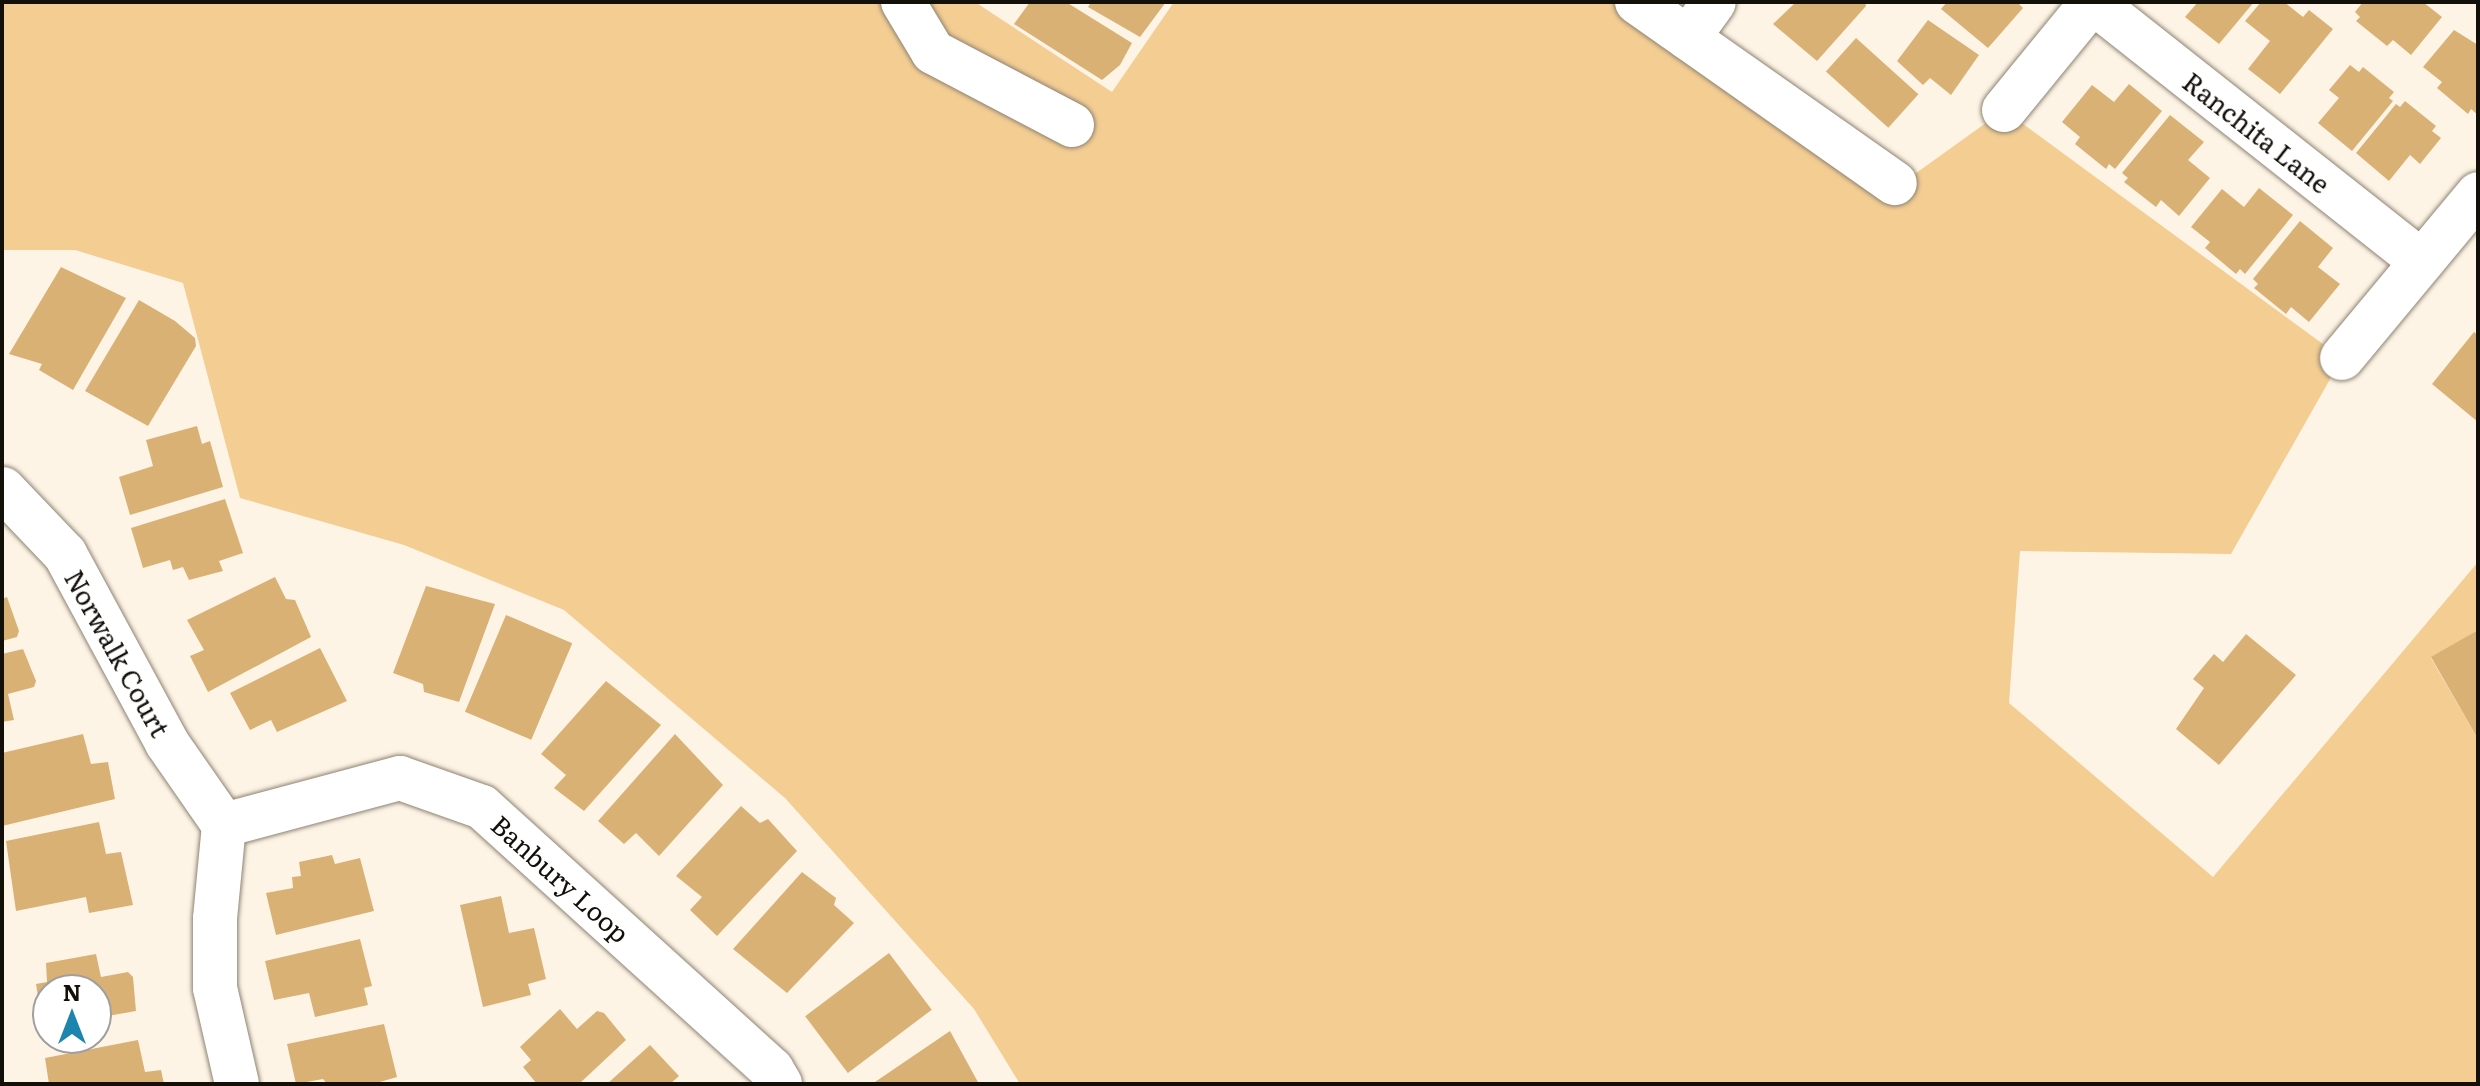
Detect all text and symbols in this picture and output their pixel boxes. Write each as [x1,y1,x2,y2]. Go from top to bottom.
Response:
street label: Ranchita Lane [2177,65,2337,199]
street label: Norwalk Court [59,564,177,742]
street label: Banbury Loop [486,808,636,948]
north arrow [32,974,112,1054]
text: N [63,975,81,1008]

